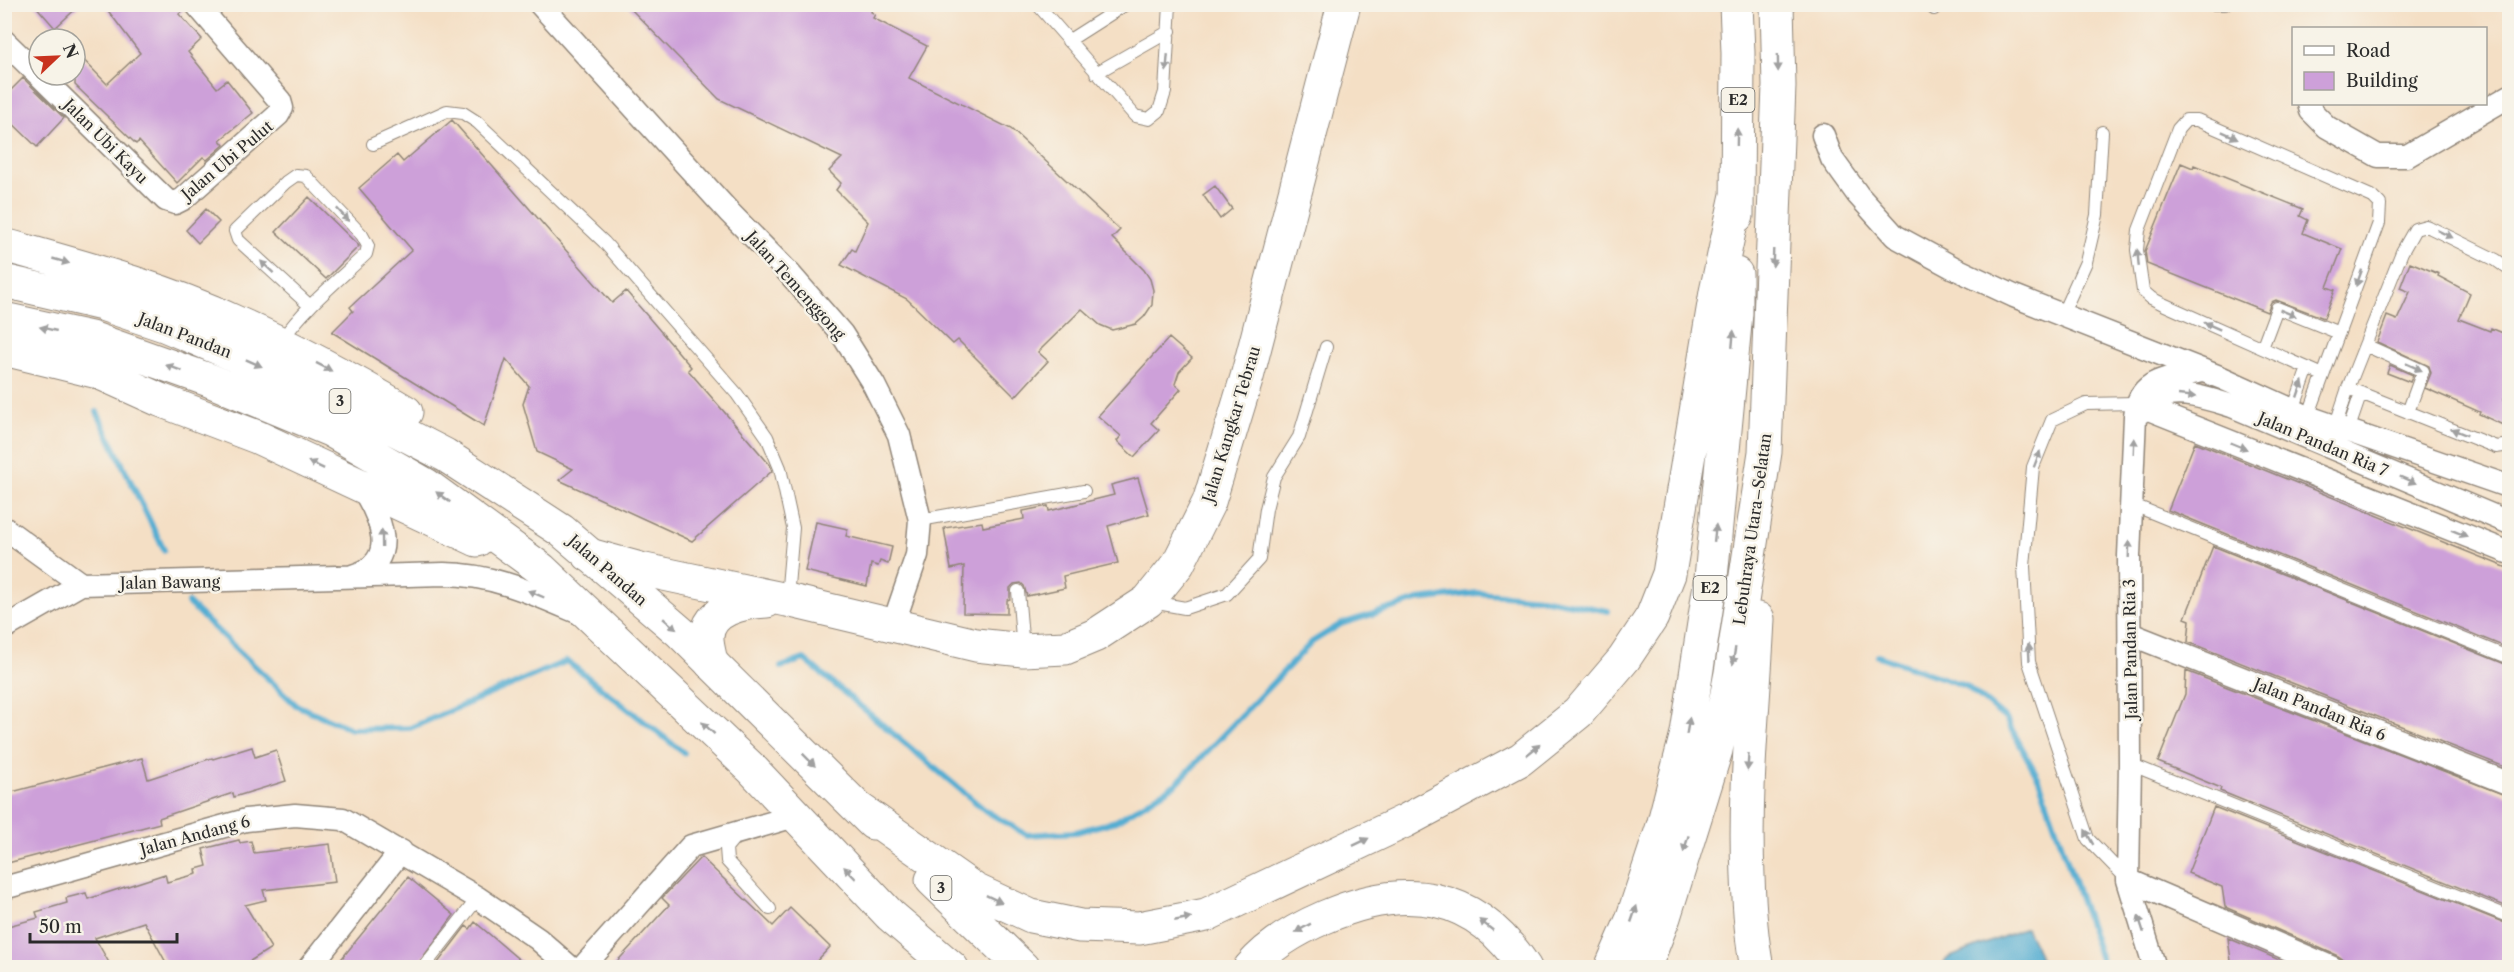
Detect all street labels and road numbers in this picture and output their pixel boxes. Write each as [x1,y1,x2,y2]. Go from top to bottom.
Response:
road number: E2 [1722,88,1754,112]
street label: Jalan Ubi Kayu [57,92,153,188]
street label: Jalan Ubi Pulut [175,116,277,206]
street label: Jalan Temenggong [740,224,850,344]
street label: Jalan Pandan [133,307,234,362]
street label: Jalan Kangkar Tebrau [1197,343,1264,507]
road number: 3 [330,389,350,413]
street label: Jalan Pandan Ria 7 [2252,406,2391,481]
street label: Lebuhraya Utara–Selatan [1729,432,1775,626]
street label: Jalan Pandan [562,528,652,610]
street label: Jalan Bawang [117,571,221,593]
road number: E2 [1694,576,1726,600]
street label: Jalan Pandan Ria 3 [2119,579,2141,722]
street label: Jalan Pandan Ria 6 [2248,672,2389,745]
street label: Jalan Andang 6 [135,811,252,860]
road number: 3 [930,876,952,900]

